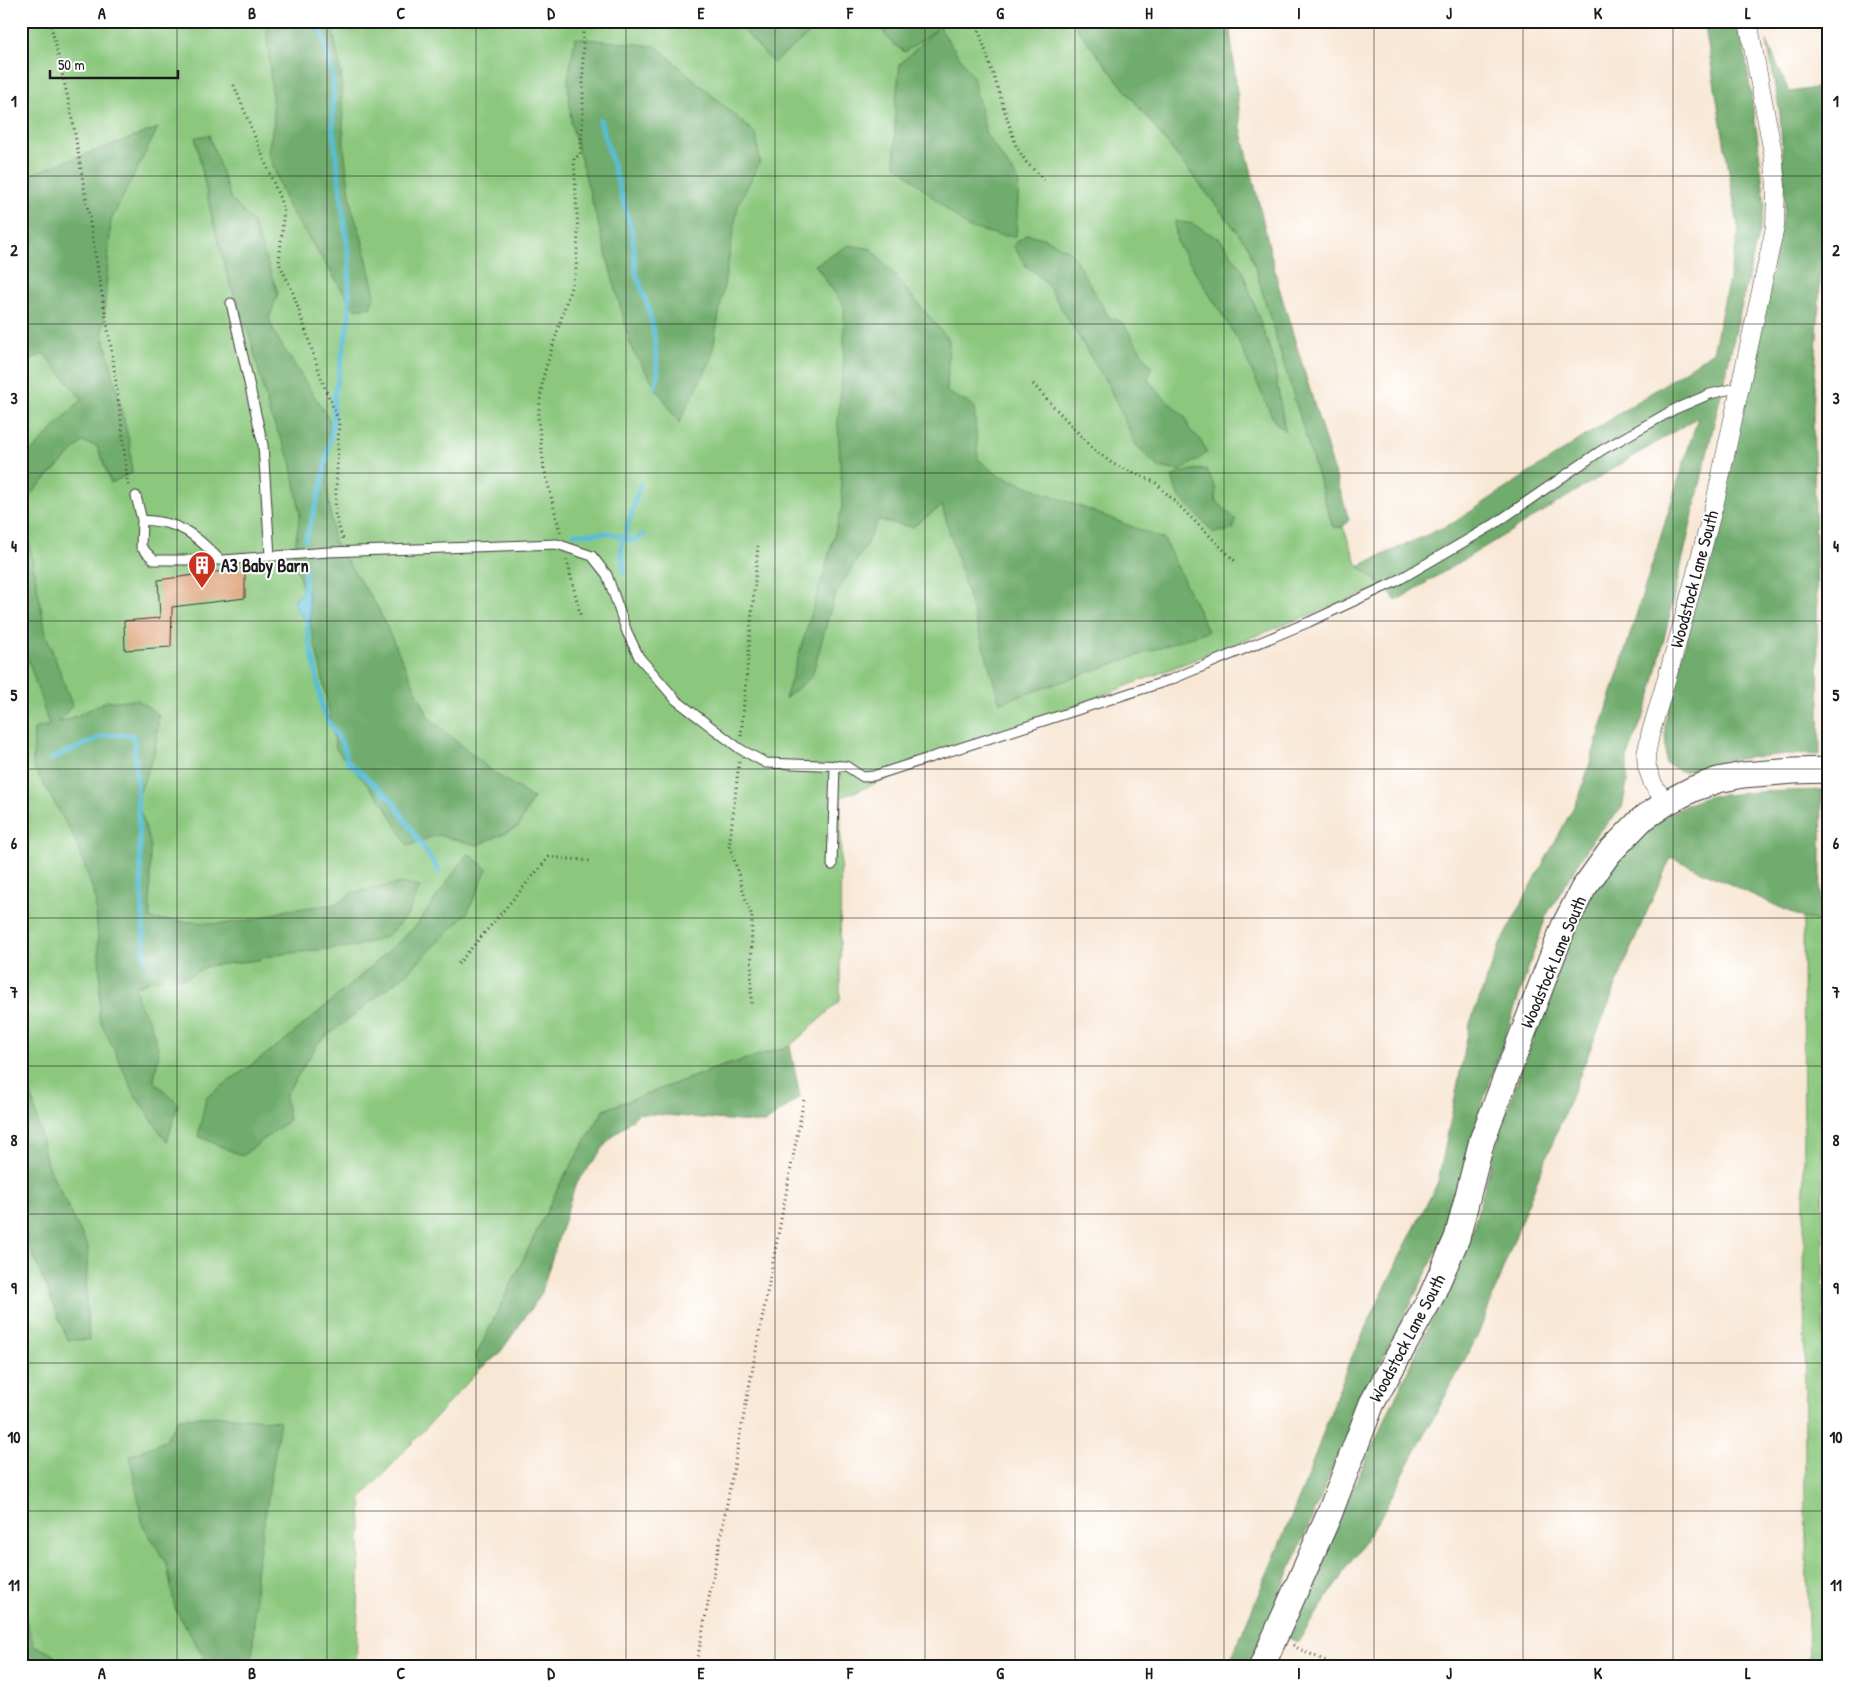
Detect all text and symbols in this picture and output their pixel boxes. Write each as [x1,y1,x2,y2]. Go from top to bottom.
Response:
text: A [98,2,106,24]
text: B [248,2,256,24]
text: C [397,2,406,24]
text: D [547,2,555,24]
text: E [697,2,705,24]
text: F [846,2,854,24]
text: G [996,2,1004,24]
text: H [1145,2,1153,24]
text: I [1297,2,1301,24]
text: J [1446,2,1452,24]
text: K [1594,2,1603,24]
text: L [1745,2,1751,24]
scale bar [50,48,178,80]
text: 50 m [58,54,85,75]
text: 1 [11,90,17,112]
text: 1 [1833,90,1839,112]
text: 2 [10,239,18,261]
text: 2 [1832,239,1840,261]
text: 3 [10,387,18,409]
text: 3 [1832,387,1840,409]
street label: Woodstock Lane South [1664,507,1724,650]
text: 4 [11,535,17,557]
text: 4 [1833,535,1839,557]
building icon: A3 Baby Barn [187,550,217,589]
place label: A3 Baby Barn [221,553,309,579]
text: 5 [11,684,18,706]
text: 5 [1833,684,1840,706]
text: 6 [11,832,18,854]
text: 6 [1833,832,1840,854]
street label: Woodstock Lane South [1514,892,1592,1032]
text: 7 [9,981,18,1003]
text: 7 [1831,981,1840,1003]
text: 8 [11,1129,18,1151]
text: 8 [1833,1129,1840,1151]
street label: Woodstock Lane South [1363,1269,1451,1406]
text: 9 [11,1277,17,1299]
text: 9 [1833,1277,1839,1299]
text: 10 [8,1426,20,1448]
text: 10 [1830,1426,1842,1448]
text: 11 [8,1574,20,1596]
text: 11 [1830,1574,1842,1596]
text: A [98,1662,106,1684]
text: B [248,1662,256,1684]
text: C [397,1662,406,1684]
text: D [547,1662,555,1684]
text: E [697,1662,705,1684]
text: F [846,1662,854,1684]
text: G [996,1662,1004,1684]
text: H [1145,1662,1153,1684]
text: I [1297,1662,1301,1684]
text: J [1446,1662,1452,1684]
text: K [1594,1662,1603,1684]
text: L [1745,1662,1751,1684]

